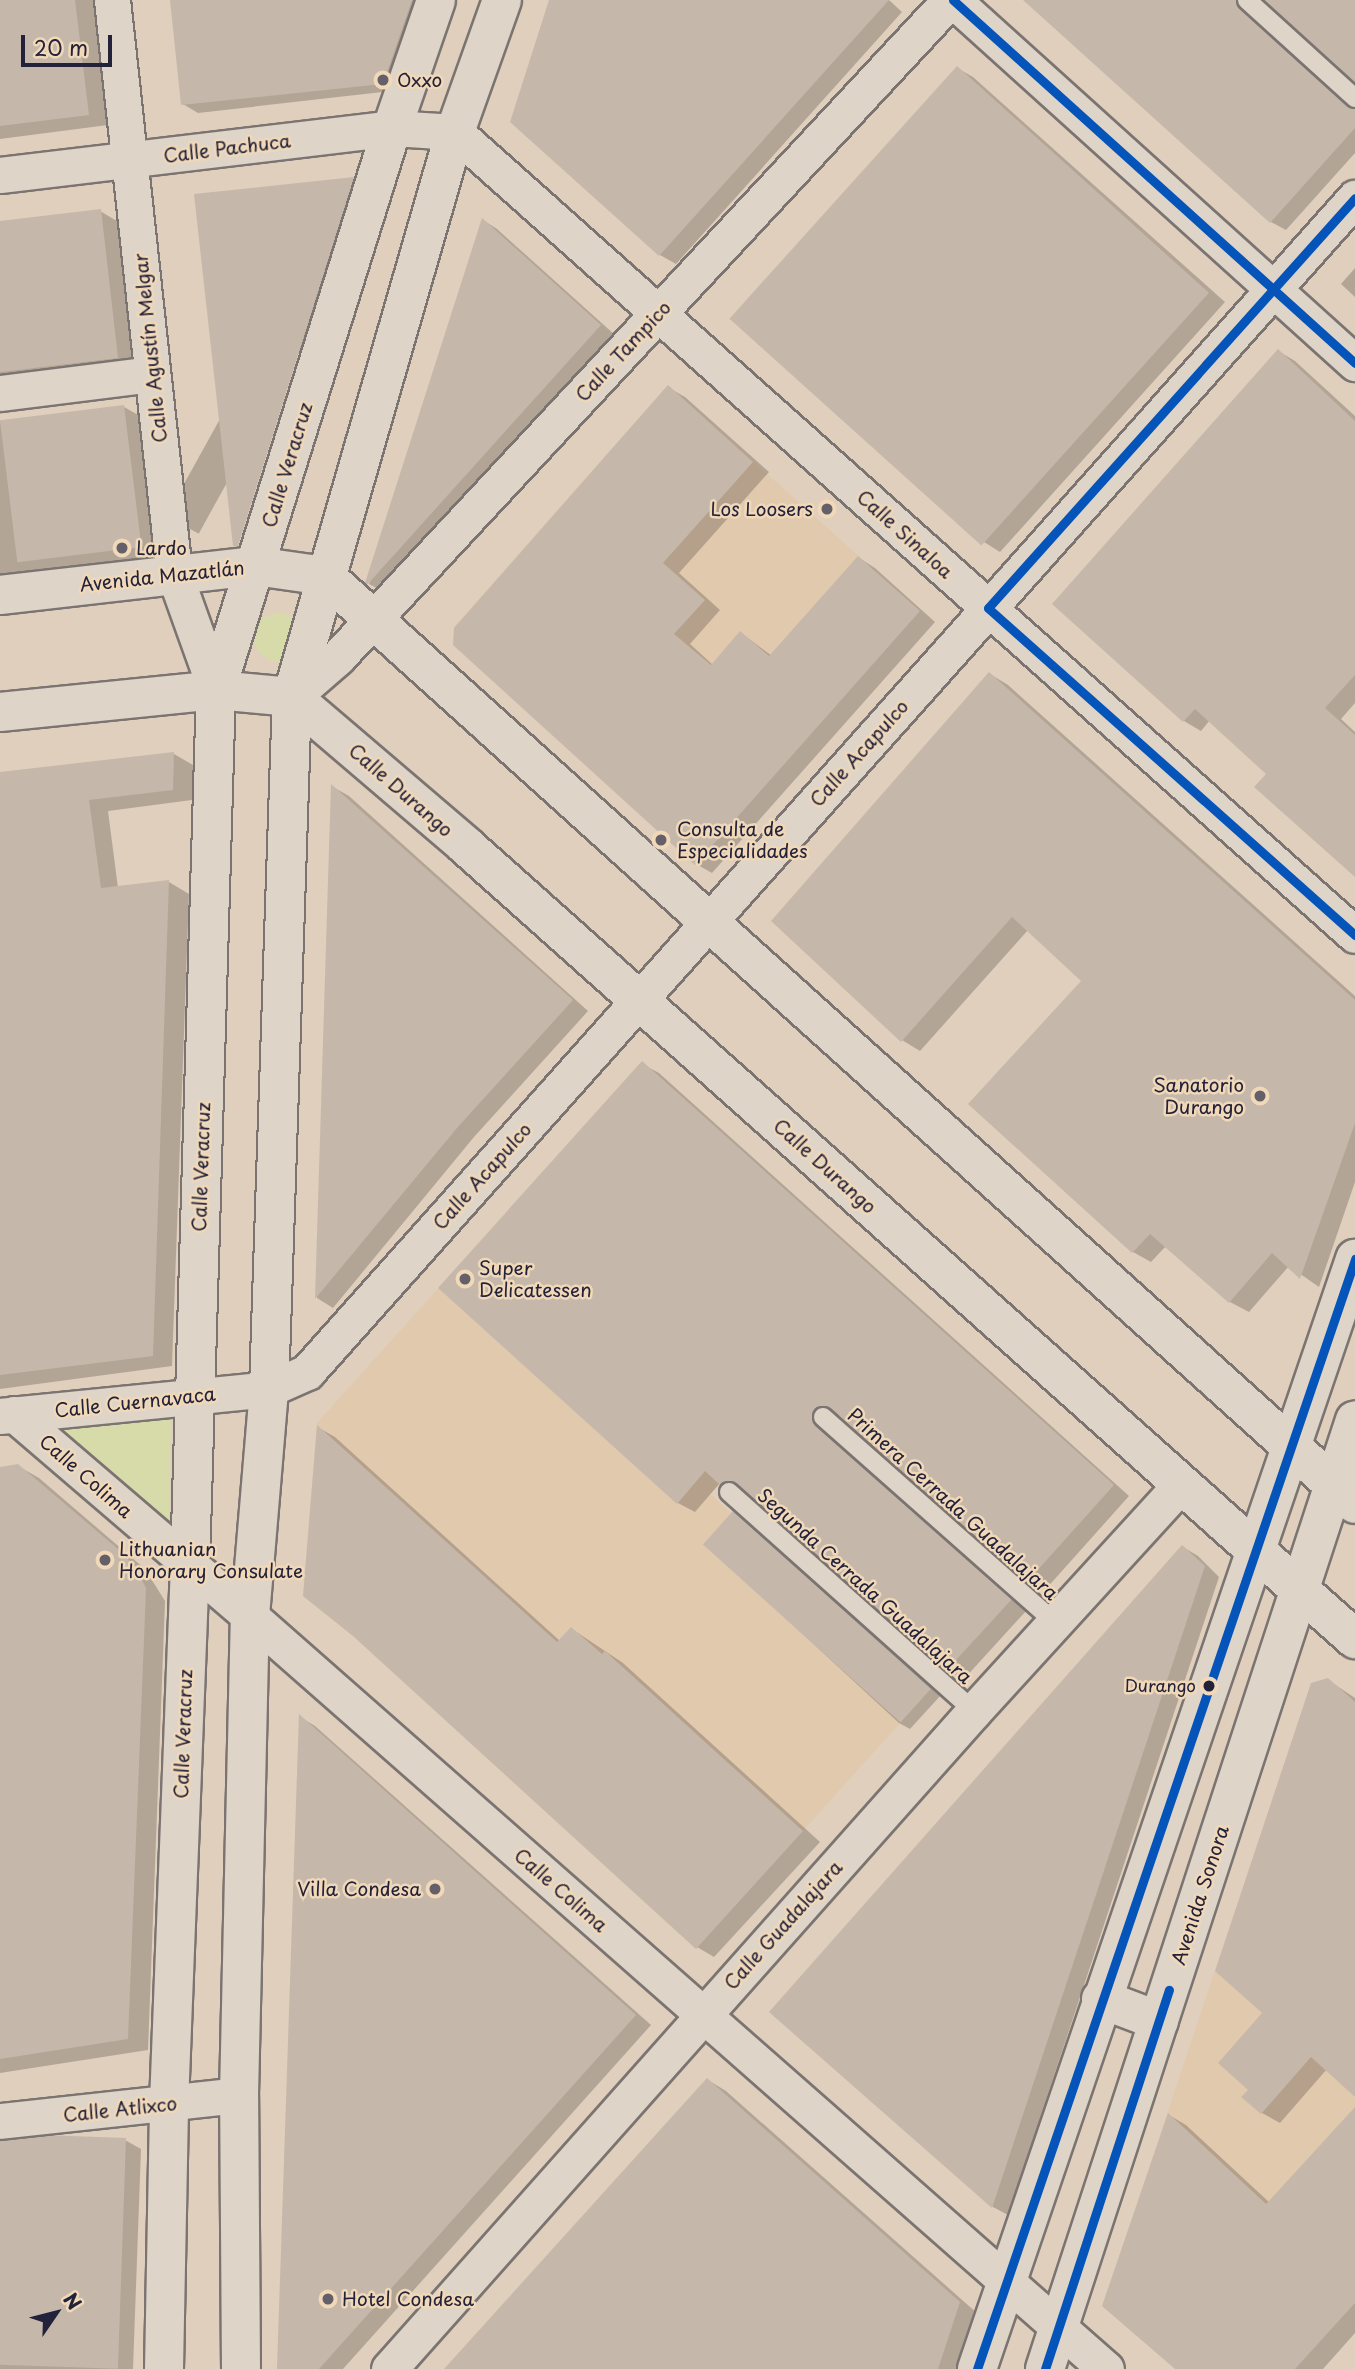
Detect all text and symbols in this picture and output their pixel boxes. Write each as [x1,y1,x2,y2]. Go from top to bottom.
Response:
scale bar [24,21,116,65]
text: 20 m [34,31,88,63]
place label: Oxxo [397,69,442,91]
marker: Oxxo [375,72,391,88]
street label: Calle Pachuca [162,129,292,167]
street label: Calle Agustín Melgar [129,252,171,444]
street label: Calle Tampico [570,296,676,406]
street label: Calle Veracruz [257,399,317,531]
street label: Calle Sinaloa [852,485,958,583]
place label: Los Loosers [710,498,813,520]
marker: Los Loosers [819,501,835,517]
place label: Lardo [136,537,187,559]
marker: Lardo [114,540,130,556]
street label: Avenida Mazatlán [78,556,246,596]
street label: Calle Acapulco [805,695,913,811]
street label: Calle Durango [344,738,458,842]
place label: Consulta de Especialidades [677,818,808,862]
marker: Consulta de Especialidades [651,830,671,850]
place label: Sanatorio Durango [1153,1074,1244,1118]
marker: Sanatorio Durango [1250,1086,1270,1106]
street label: Calle Veracruz [187,1101,215,1233]
street label: Calle Durango [768,1113,882,1219]
street label: Calle Acapulco [428,1118,536,1234]
place label: Super Delicatessen [479,1257,592,1301]
marker: Super Delicatessen [457,1271,473,1287]
street label: Calle Cuernavaca [53,1382,217,1422]
street label: Primera Cerrada Guadalajara [842,1403,1064,1605]
street label: Calle Colima [35,1429,137,1523]
street label: Segunda Cerrada Guadalajara [753,1483,977,1689]
place label: Lithuanian Honorary Consulate [119,1538,303,1582]
marker: Lithuanian Honorary Consulate [97,1552,113,1568]
street label: Calle Veracruz [169,1668,197,1800]
place label: Durango [1125,1676,1196,1696]
marker: Durango [1202,1679,1216,1693]
street label: Avenida Sonora [1167,1823,1233,1967]
street label: Calle Colima [510,1843,612,1937]
street label: Calle Guadalajara [718,1855,848,1995]
place label: Villa Condesa [297,1878,421,1900]
marker: Villa Condesa [427,1881,443,1897]
street label: Calle Atlixco [62,2092,178,2126]
north arrow [21,2278,91,2348]
text: N [57,2287,89,2315]
place label: Hotel Condesa [342,2288,474,2310]
marker: Hotel Condesa [320,2291,336,2307]

